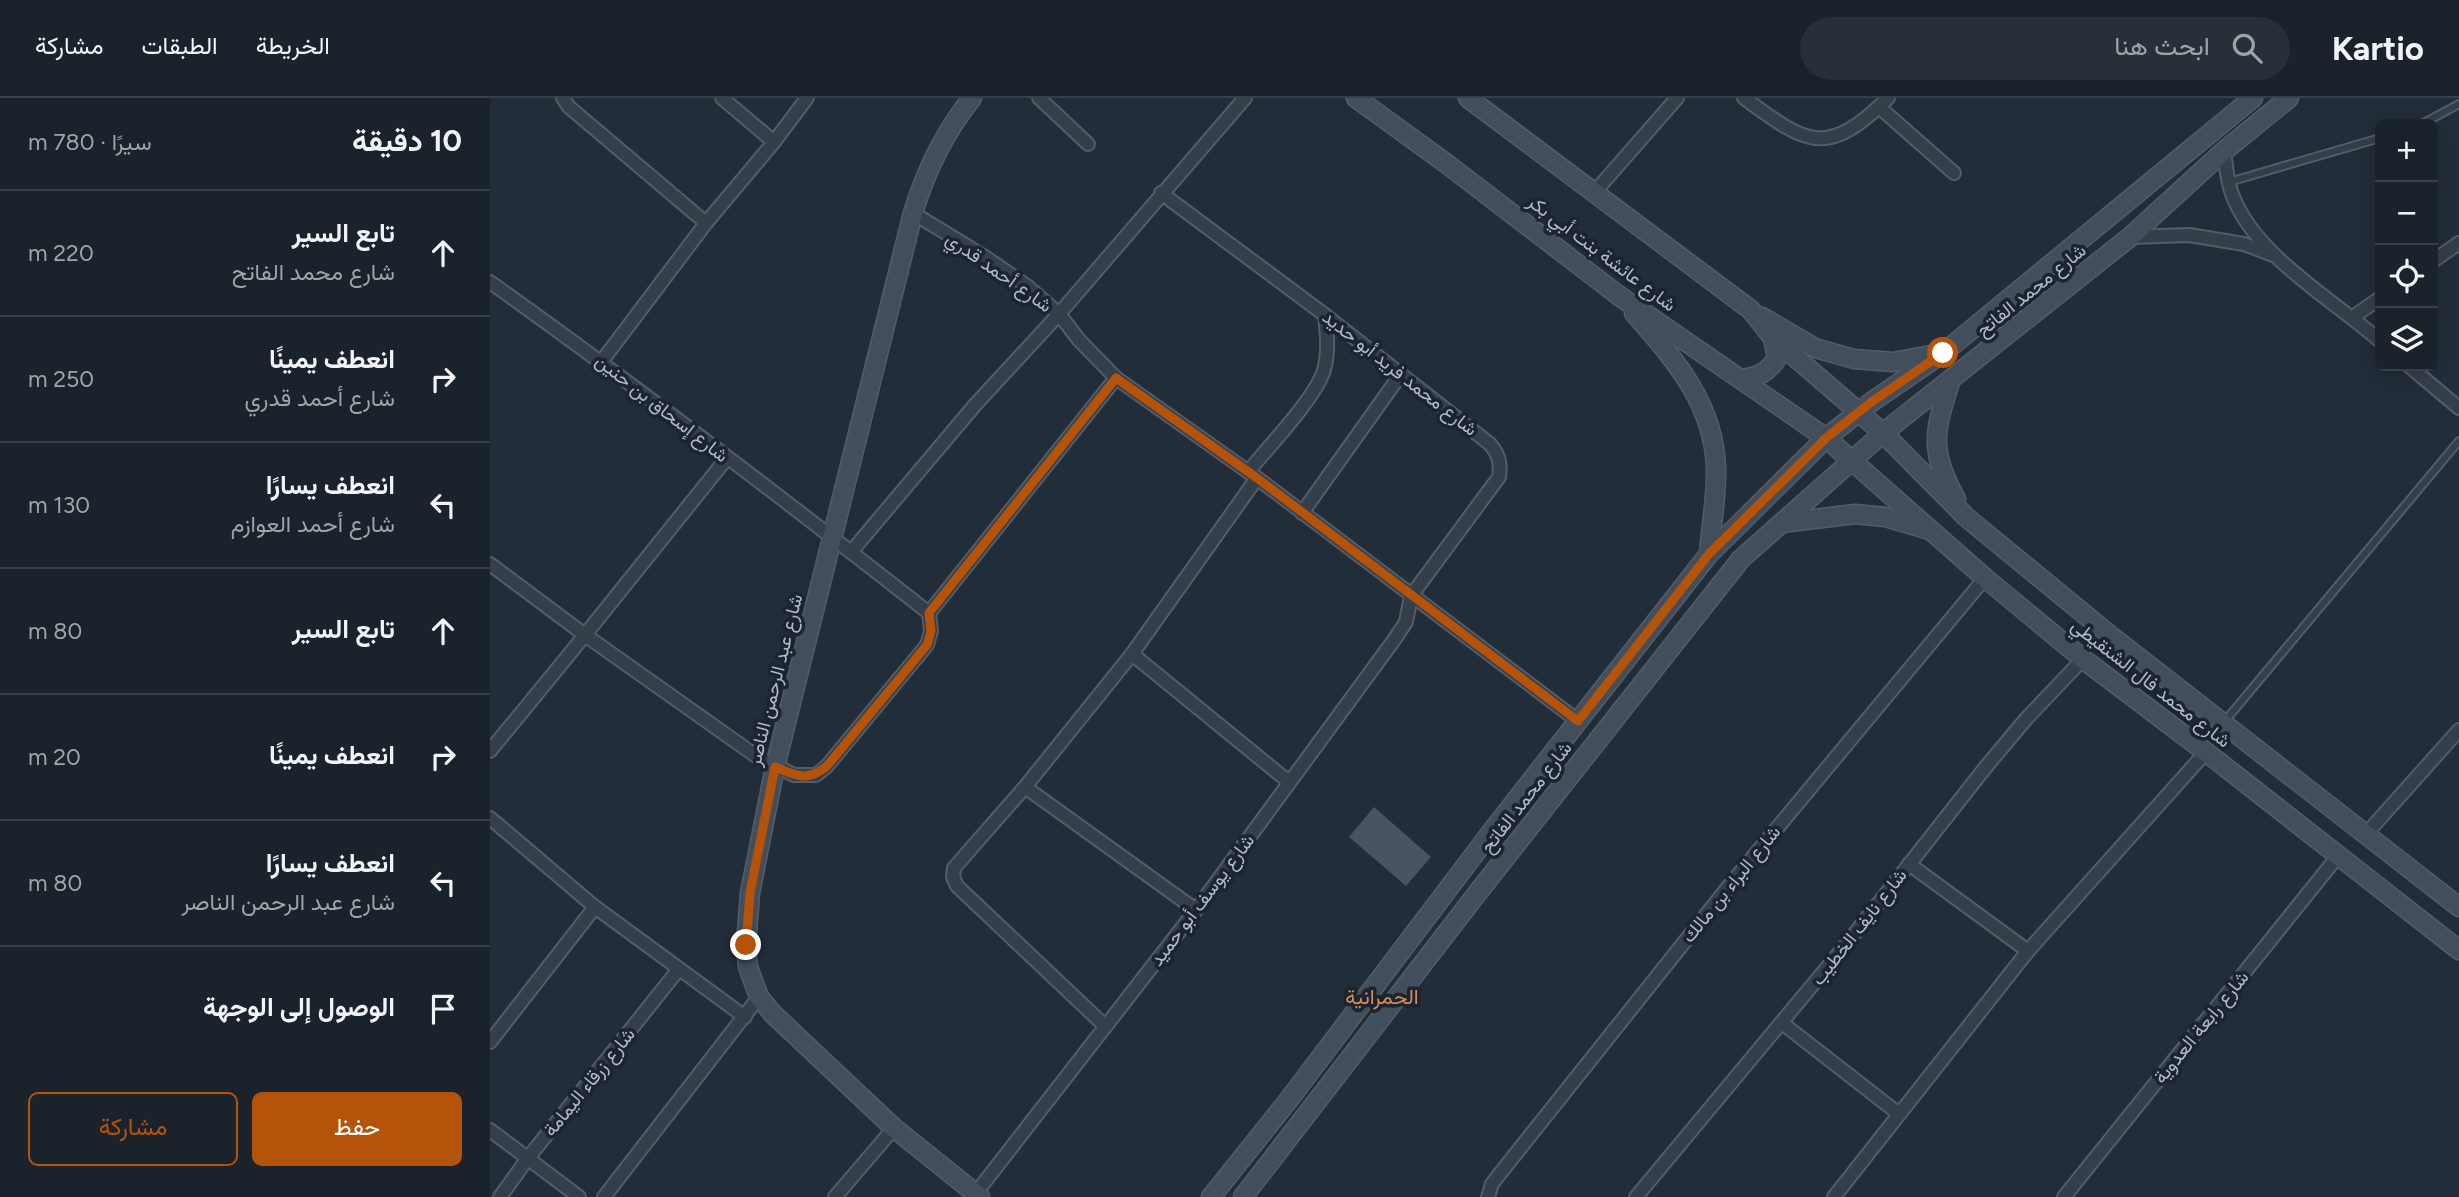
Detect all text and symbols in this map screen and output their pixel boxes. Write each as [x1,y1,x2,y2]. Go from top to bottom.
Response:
search box [1800,17,2290,80]
icon: search [2228,29,2266,67]
text: Kartio [2332,29,2424,68]
text: ابحث هنا [2114,30,2210,62]
text: مشاركة [35,31,103,60]
text: الطبقات [141,31,218,60]
text: الخريطة [256,31,330,60]
map controls [2375,119,2438,371]
button: + [2375,119,2438,182]
text: 10 دقيقة [352,122,462,159]
text: سيرًا · 780 m [28,128,152,156]
button: − [2375,182,2438,245]
street label: شارع عائشة بنت أبي بكر [1520,189,1681,320]
text: تابع السير [292,217,395,249]
street label: شارع أحمد قدري [939,227,1057,320]
icon: ahead [424,234,462,272]
text: 220 m [28,239,94,267]
street label: شارع محمد الفاتح [1971,239,2092,343]
button: locate [2375,245,2438,308]
text: شارع محمد الفاتح [232,258,395,286]
street label: شارع محمد فريد أبو حديد [1317,305,1482,441]
button: layers [2375,308,2438,371]
route start [1927,337,1958,368]
text: انعطف يمينًا [269,343,395,375]
street label: شارع إسحاق بن حنين [590,349,733,468]
icon: right [424,360,462,398]
text: 250 m [28,365,94,393]
text: شارع أحمد قدري [244,384,395,412]
text: انعطف يسارًا [266,469,395,501]
icon: left [424,486,462,524]
text: 130 m [28,491,90,519]
text: شارع أحمد العوازم [231,510,395,538]
street label: شارع عبد الرحمن الناصر [742,592,808,770]
icon: ahead [424,612,462,650]
text: تابع السير [292,613,395,645]
street label: شارع محمد فال الشنقيطي [2064,614,2235,756]
text: 80 m [28,617,82,645]
street label: شارع محمد الفاتح [1475,737,1578,858]
icon: right [424,738,462,776]
text: انعطف يمينًا [269,739,395,771]
text: 20 m [28,743,81,771]
street label: شارع البراء بن مالك [1677,821,1786,948]
street label: شارع يوسف أبو حميد [1145,829,1260,971]
text: انعطف يسارًا [266,847,395,879]
icon: left [424,864,462,902]
street label: شارع نايف الخطيب [1806,864,1912,991]
text: 80 m [28,869,82,897]
text: شارع عبد الرحمن الناصر [181,888,395,916]
route end [730,929,761,960]
street label: شارع رابعة العدوية [2148,966,2254,1089]
district label: الحمرانية [1345,984,1419,1010]
icon: arrive [424,990,462,1028]
text: الوصول إلى الوجهة [203,991,395,1023]
street label: شارع زرقاء اليمامة [538,1023,641,1142]
button: مشاركة [28,1092,238,1166]
button: حفظ [252,1092,462,1166]

